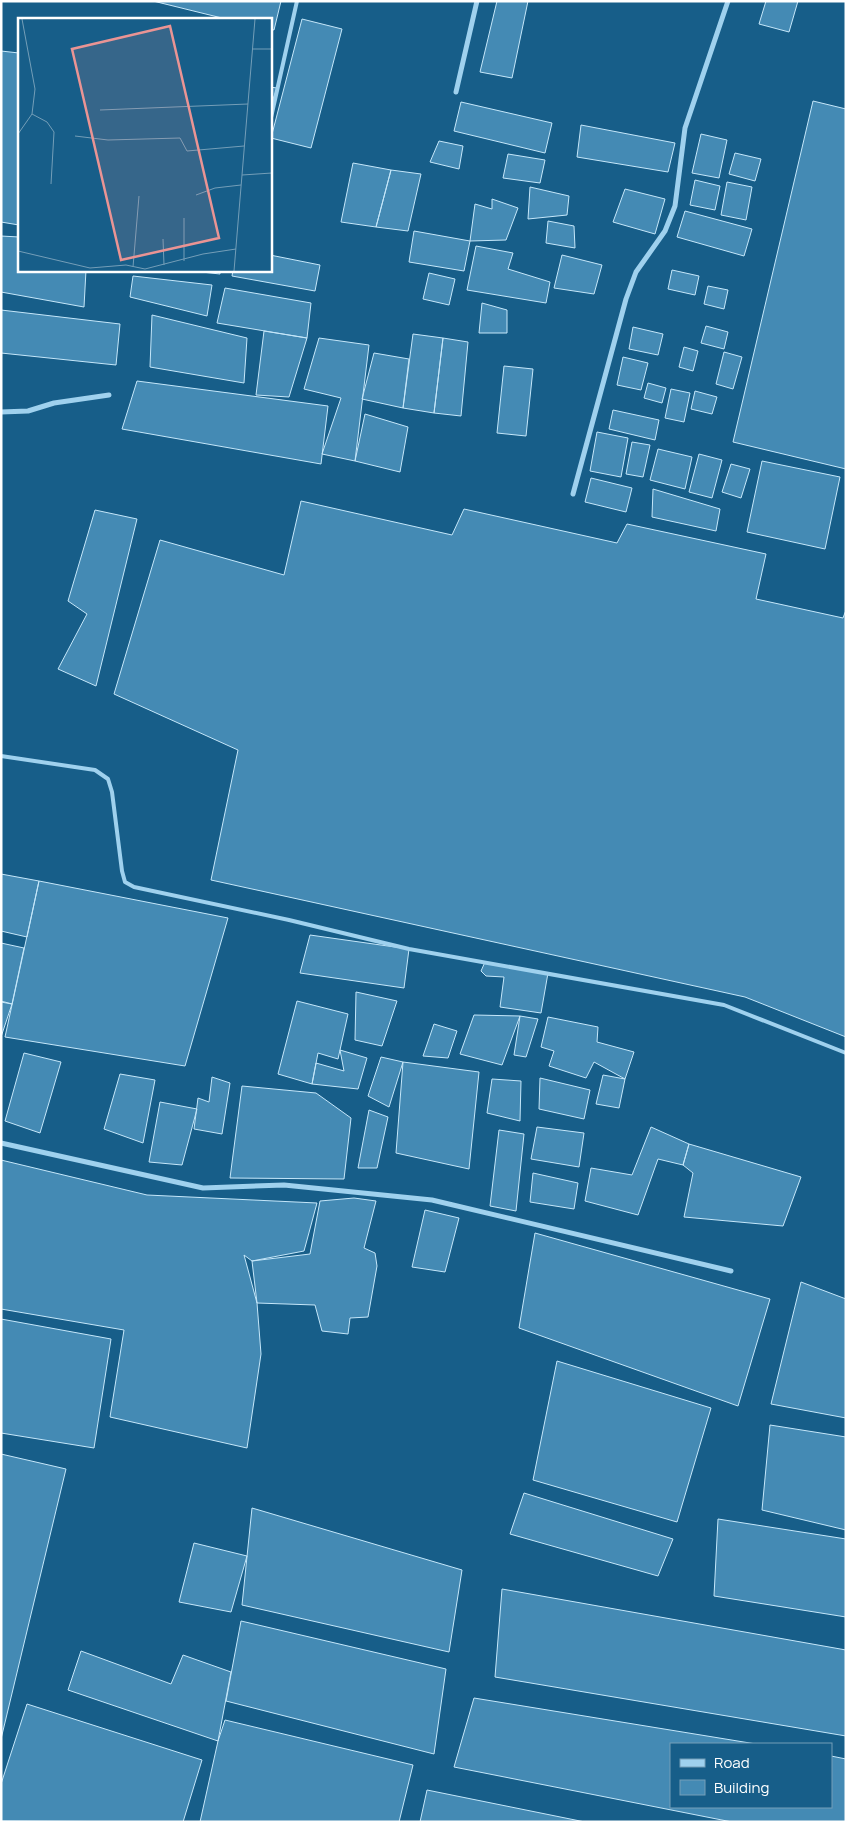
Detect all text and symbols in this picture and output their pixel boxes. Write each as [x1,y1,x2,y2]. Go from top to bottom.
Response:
inset map [18,18,271,271]
legend [670,1743,832,1808]
text: Road [714,1752,750,1773]
text: Building [714,1777,769,1798]

